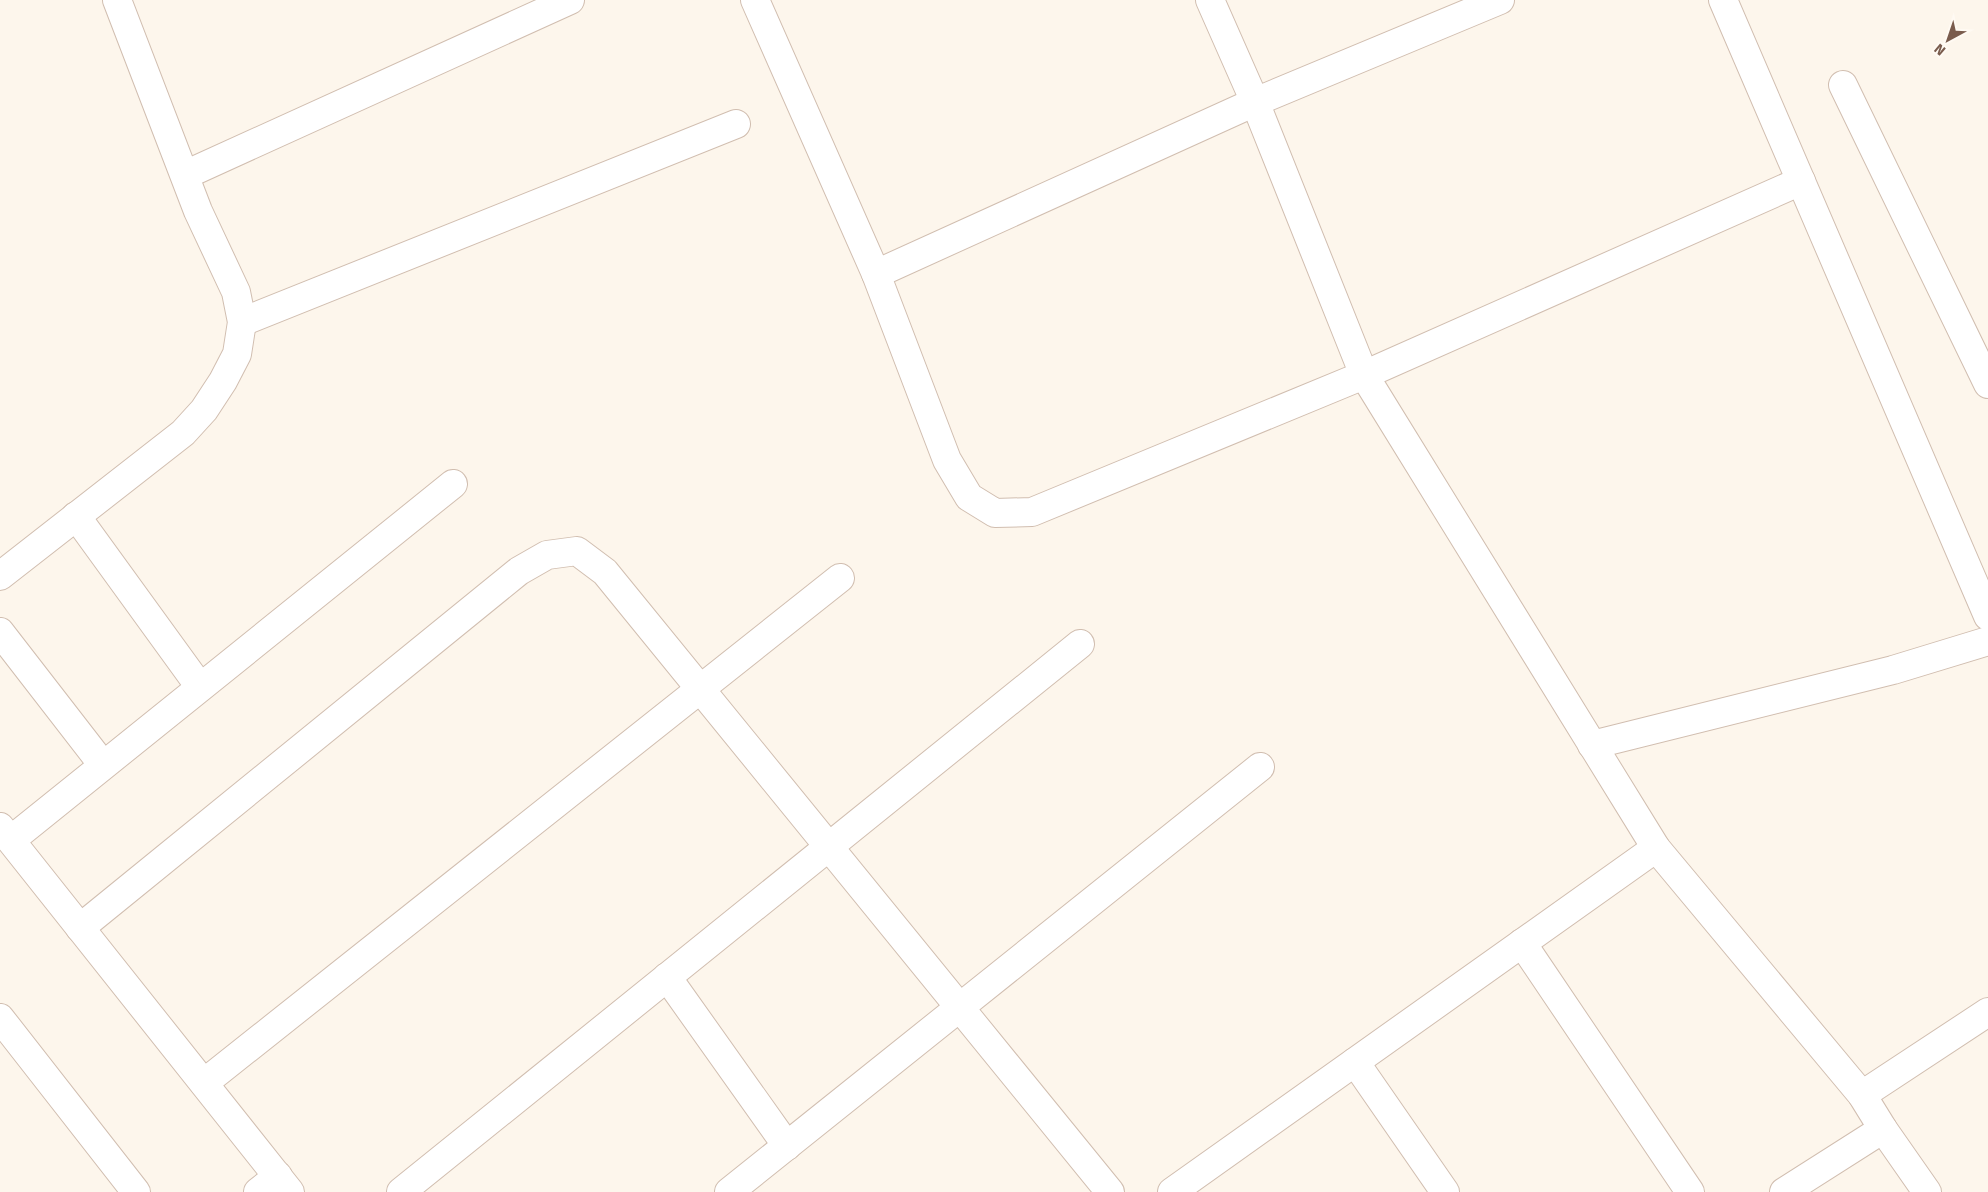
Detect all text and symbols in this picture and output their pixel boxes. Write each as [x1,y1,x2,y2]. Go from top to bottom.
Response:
north arrow [1923,15,1973,65]
text: N [1931,40,1949,59]

